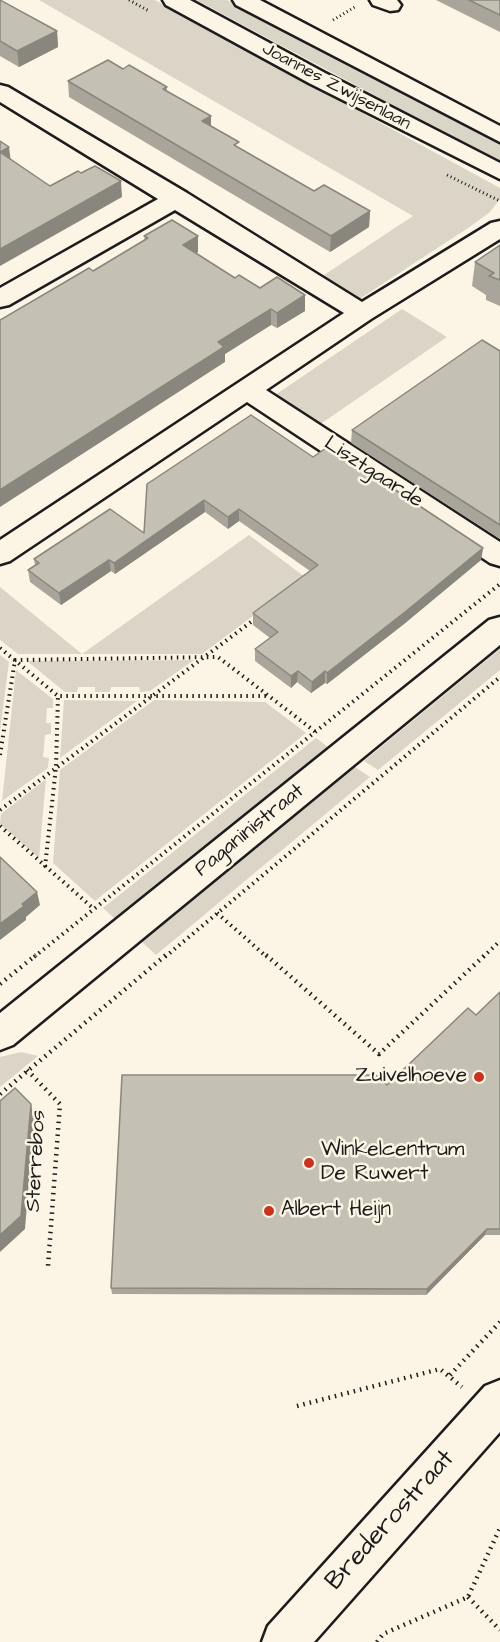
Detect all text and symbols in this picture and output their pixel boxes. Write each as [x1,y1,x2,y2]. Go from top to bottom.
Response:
street label: Joannes Zwijsenlaan [258,39,414,135]
street label: Lisztgaarde [319,432,427,514]
street label: Paganinistraat [190,779,310,883]
place label: Zuivelhoeve [355,1064,467,1090]
marker: Zuivelhoeve [472,1070,486,1084]
street label: Sterrebos [22,1109,52,1213]
place label: Winkelcentrum De Ruwert [321,1138,464,1188]
marker: Winkelcentrum De Ruwert [302,1156,316,1170]
place label: Albert Heijn [281,1198,391,1224]
marker: Albert Heijn [262,1204,276,1218]
street label: Brederostraat [320,1444,462,1598]

